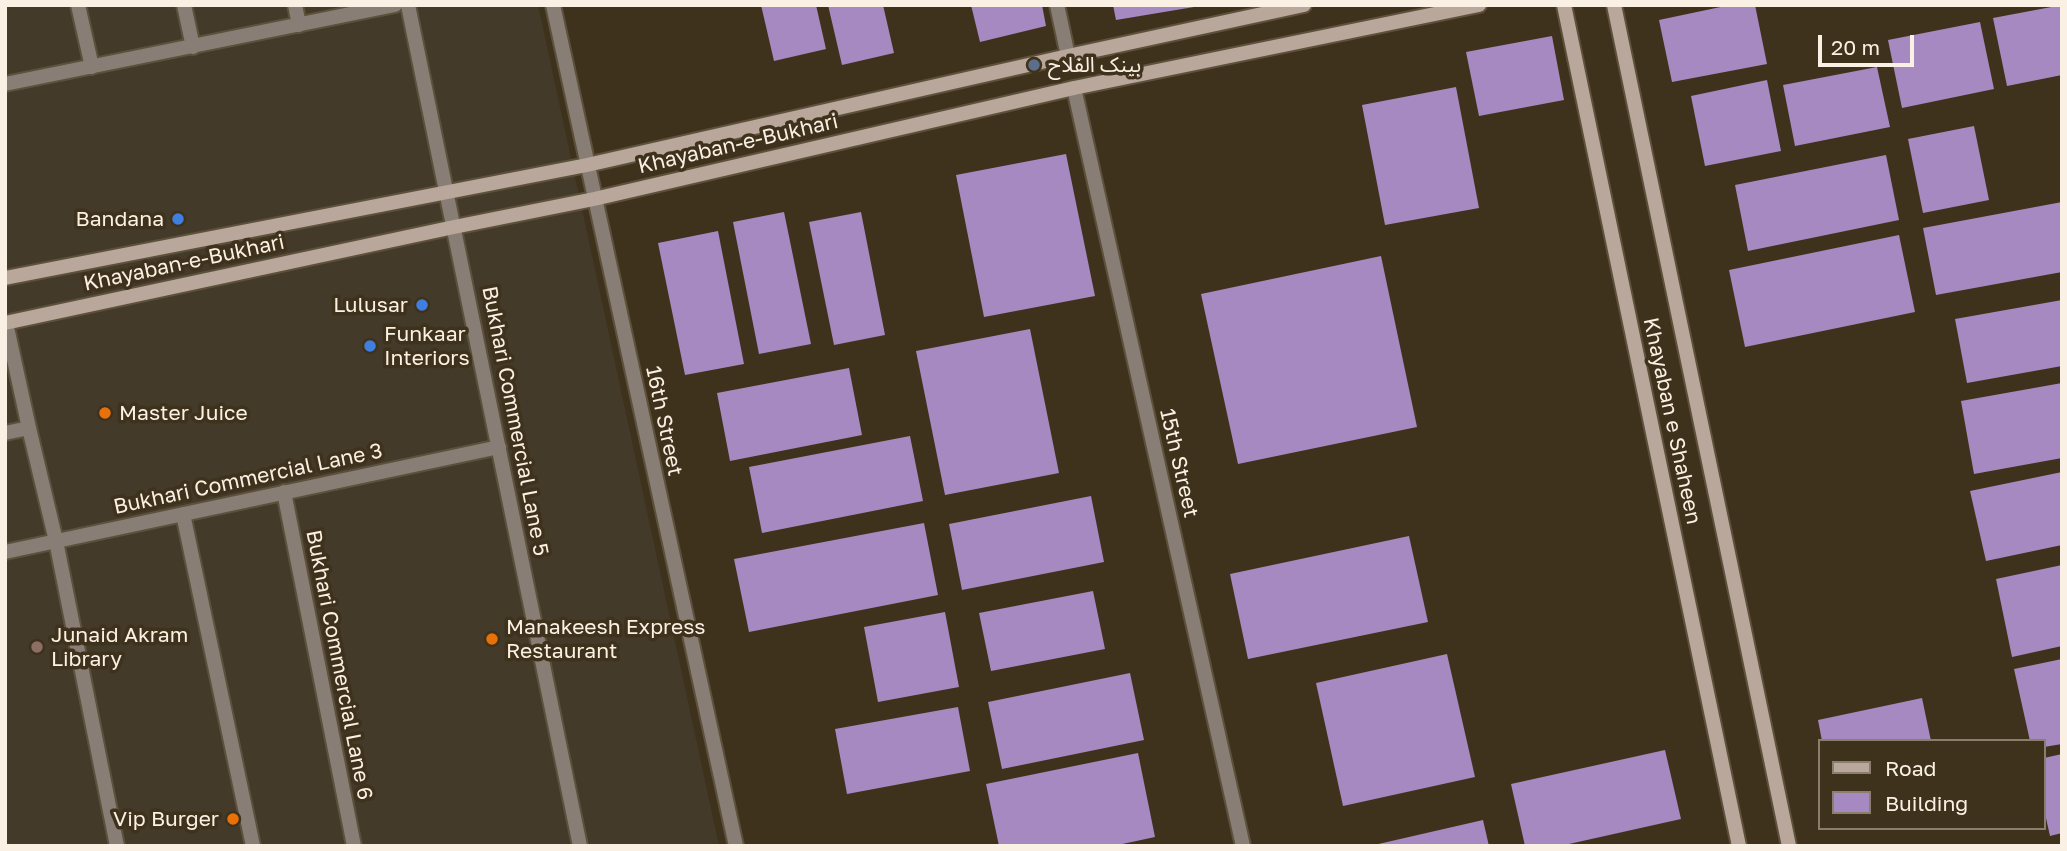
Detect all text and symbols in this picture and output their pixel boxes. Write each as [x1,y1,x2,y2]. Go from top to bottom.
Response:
scale bar [1822,21,1918,65]
text: 20 m [1831,34,1880,60]
place label: بینک الفلاح [1048,52,1141,78]
marker: بینک الفلاح [1026,57,1042,73]
street label: Khayaban-e-Bukhari [635,109,841,179]
place label: Bandana [76,206,164,232]
marker: Bandana [170,211,186,227]
street label: Khayaban-e-Bukhari [81,229,287,297]
street label: Bukhari Commercial Lane 5 [476,284,554,558]
place label: Lulusar [333,292,408,318]
marker: Lulusar [414,297,430,313]
street label: Khayaban e Shaheen [1638,315,1706,527]
place label: Funkaar Interiors [384,321,470,371]
marker: Funkaar Interiors [362,338,378,354]
street label: 16th Street [640,364,688,478]
place label: Master Juice [119,400,248,426]
marker: Master Juice [97,405,113,421]
street label: 15th Street [1154,406,1204,520]
street label: Bukhari Commercial Lane 3 [111,438,385,520]
street label: Bukhari Commercial Lane 6 [300,528,378,802]
place label: Manakeesh Express Restaurant [506,614,705,664]
place label: Junaid Akram Library [51,622,188,672]
marker: Manakeesh Express Restaurant [484,631,500,647]
marker: Junaid Akram Library [29,639,45,655]
legend [1818,739,2046,830]
text: Road [1885,755,1936,781]
text: Building [1885,790,1968,816]
place label: Vip Burger [113,806,219,832]
marker: Vip Burger [225,811,241,827]

